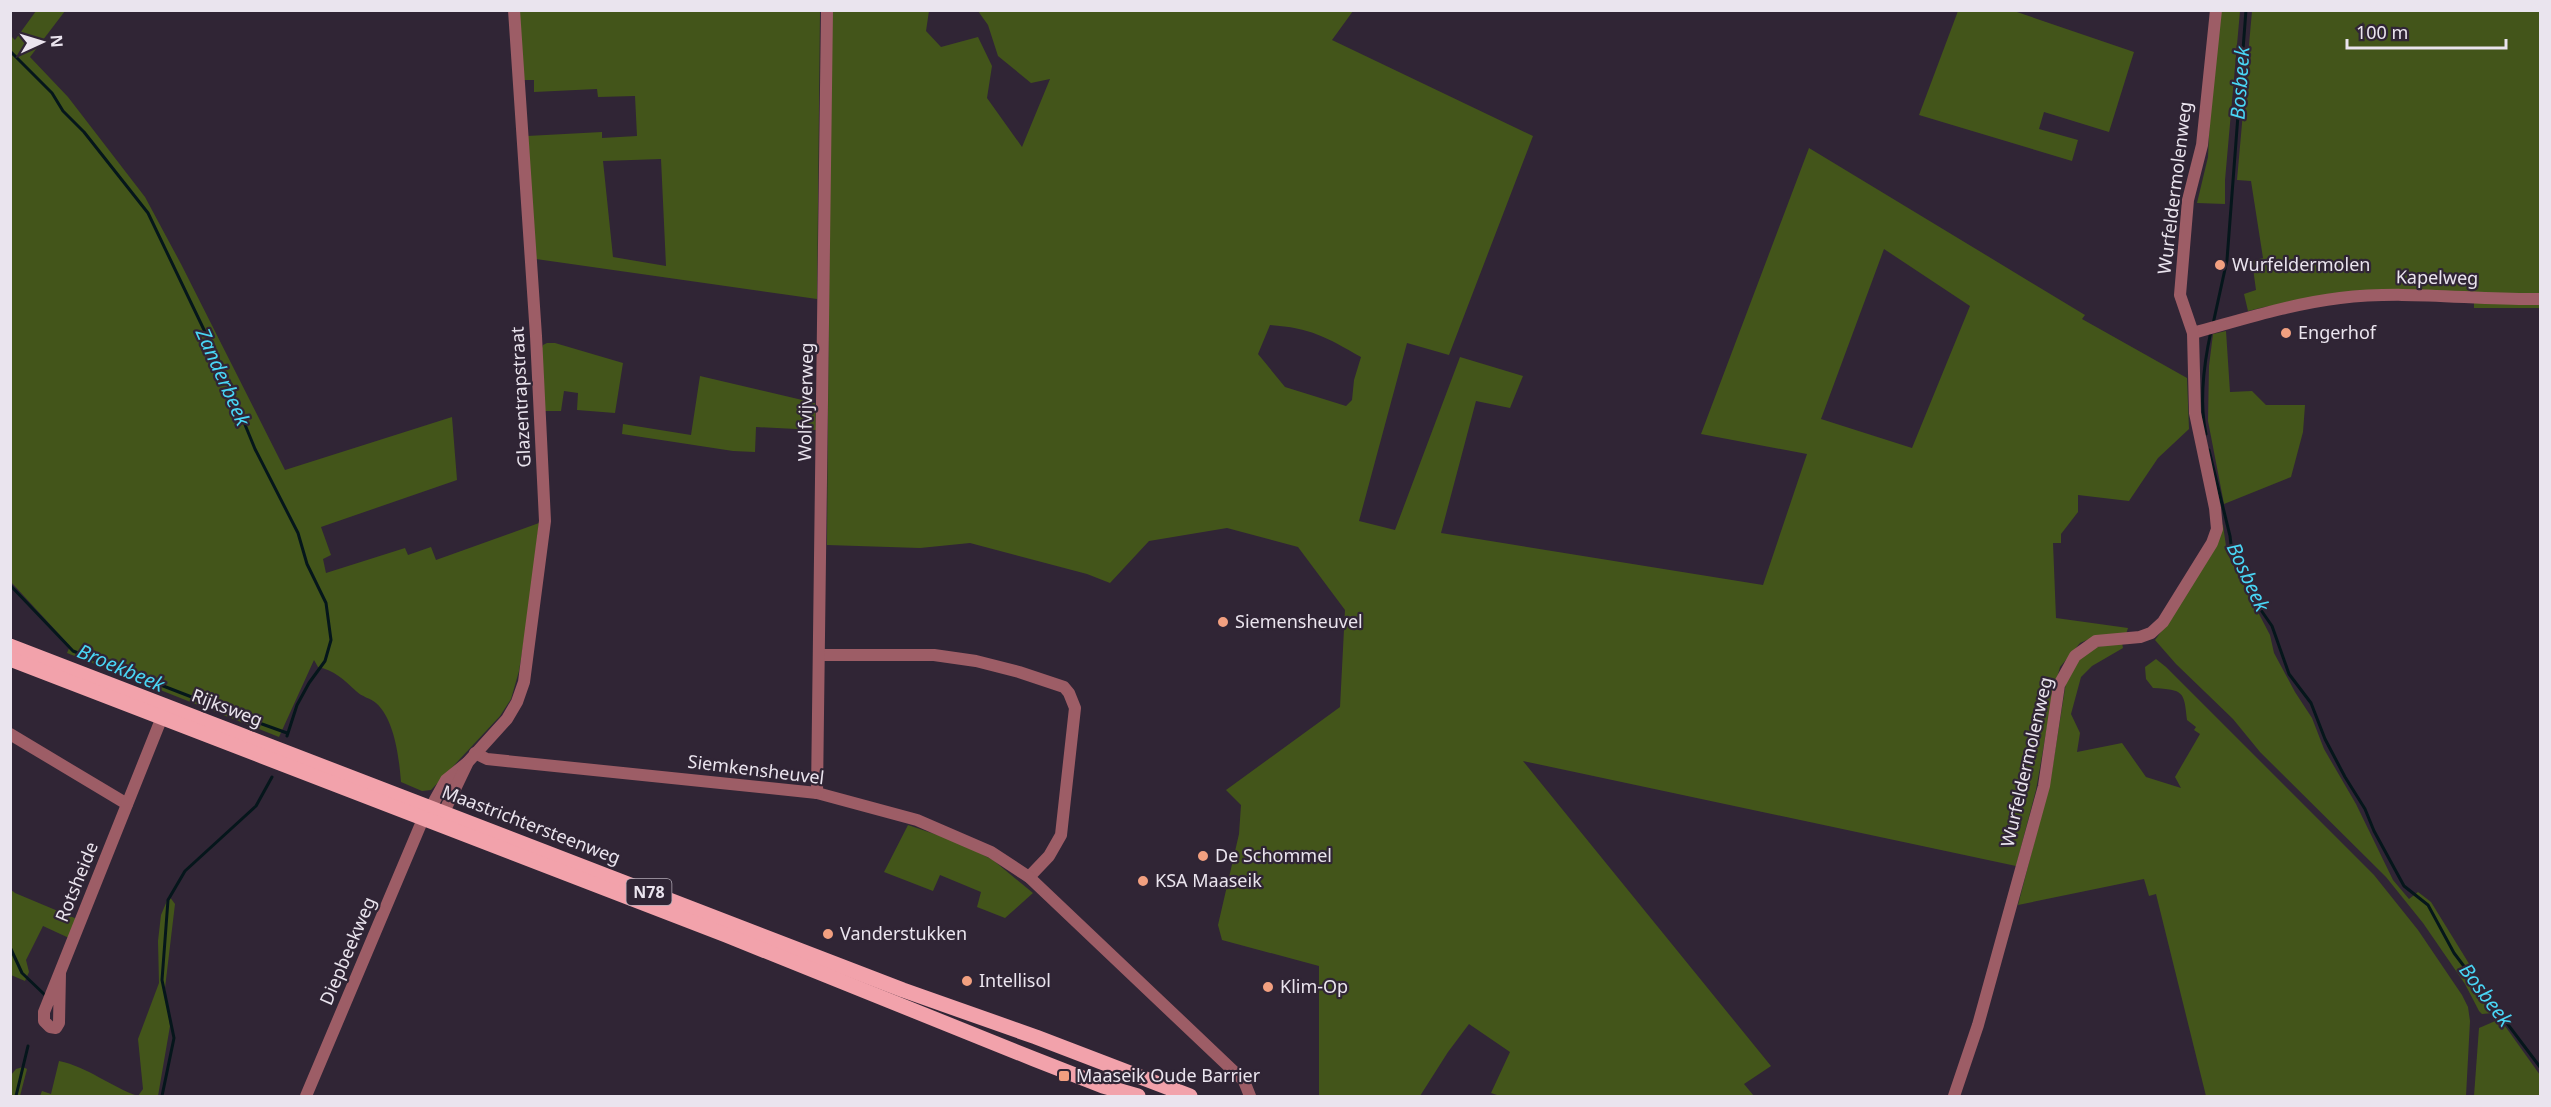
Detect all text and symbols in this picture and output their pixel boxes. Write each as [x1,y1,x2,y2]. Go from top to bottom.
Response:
north arrow [12,12,72,72]
scale bar [2347,12,2506,50]
text: 100 m [2356,20,2408,44]
text: N [46,34,68,48]
water label: Bosbeek [2223,44,2256,120]
street label: Wurfeldermolenweg [2152,100,2197,276]
place label: Wurfeldermolen [2232,252,2370,276]
marker: Wurfeldermolen [2213,258,2227,272]
street label: Kapelweg [2396,264,2478,290]
place label: Engerhof [2298,320,2377,344]
water label: Zanderbeek [189,323,257,431]
street label: Glazentrapstraat [504,325,536,468]
marker: Engerhof [2279,326,2293,340]
street label: Wolfvijverweg [792,342,818,462]
water label: Bosbeek [2221,538,2277,617]
place label: Siemensheuvel [1235,609,1363,633]
marker: Siemensheuvel [1216,615,1230,629]
water label: Broekbeek [74,637,170,698]
street label: Wurfeldermolenweg [1995,674,2057,849]
street label: Rijksweg [188,683,266,732]
street label: Siemkensheuvel [686,749,826,789]
street label: Maastrichtersteenweg [439,779,624,869]
street label: Rotsheide [49,838,103,925]
place label: De Schommel [1215,843,1332,867]
marker: De Schommel [1196,849,1210,863]
place label: KSA Maaseik [1155,868,1262,892]
marker: KSA Maaseik [1136,874,1150,888]
road number: N78 [626,879,672,905]
street label: Diepbeekweg [313,893,381,1008]
place label: Vanderstukken [840,921,967,945]
marker: Vanderstukken [821,927,835,941]
water label: Bosbeek [2454,957,2520,1033]
place label: Intellisol [979,968,1051,992]
marker: Intellisol [960,974,974,988]
place label: Klim-Op [1280,974,1348,998]
marker: Klim-Op [1261,980,1275,994]
place label: Maaseik Oude Barrier [1076,1063,1261,1087]
marker: Maaseik Oude Barrier [1057,1069,1071,1083]

